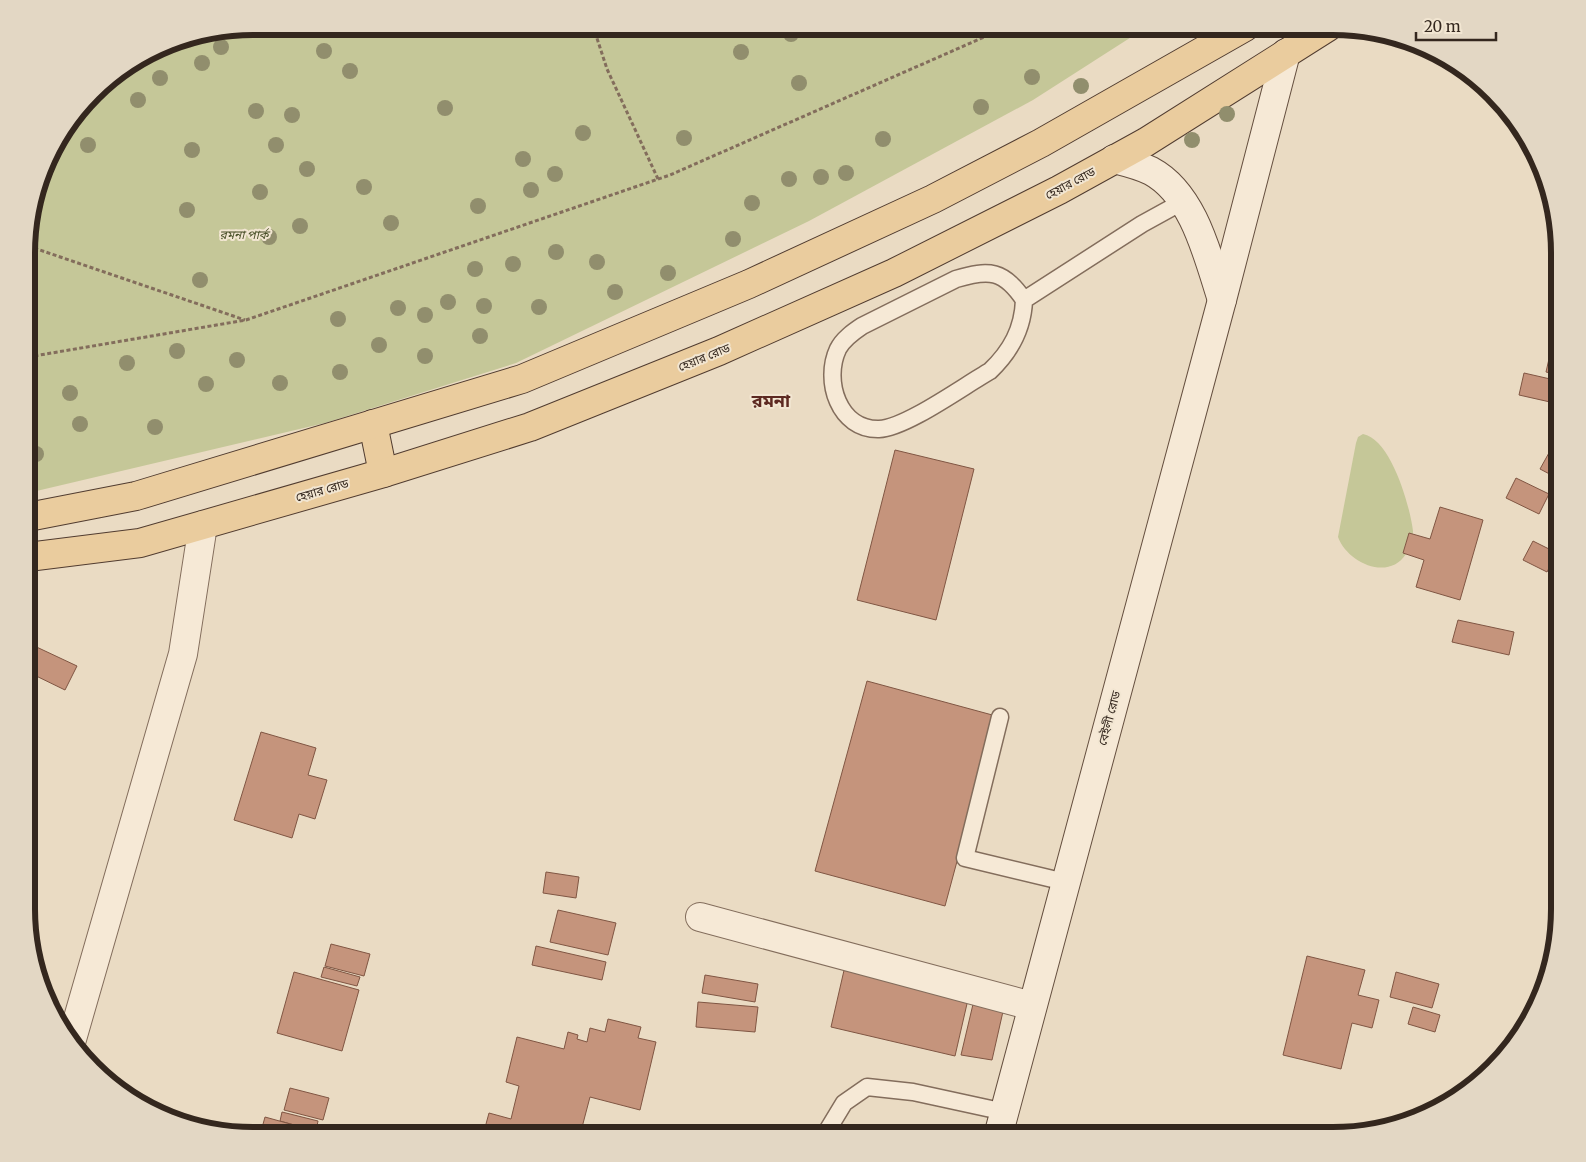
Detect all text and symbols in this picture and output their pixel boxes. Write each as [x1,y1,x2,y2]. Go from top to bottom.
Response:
scale bar [1416,10,1496,42]
text: 20 m [1424,17,1461,36]
street label: হেয়ার রোড [1042,163,1098,202]
park label: রমনা পার্ক [219,227,271,242]
street label: হেয়ার রোড [676,340,733,374]
district label: রমনা [751,389,791,412]
street label: হেয়ার রোড [294,475,351,505]
street label: বেইলী রোড [1095,689,1124,747]

